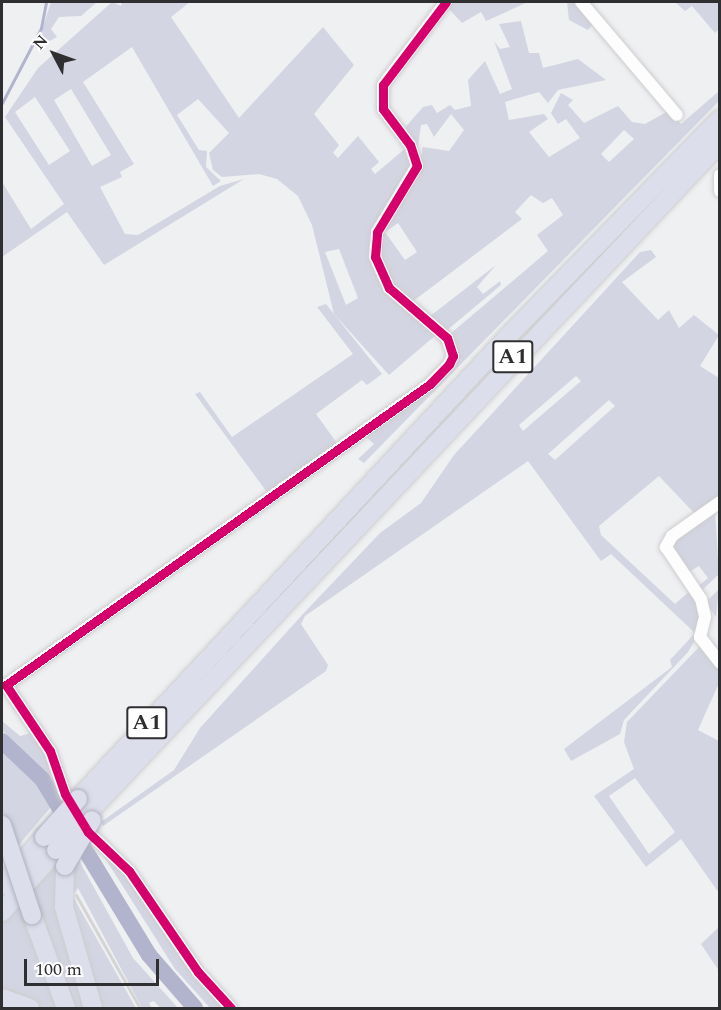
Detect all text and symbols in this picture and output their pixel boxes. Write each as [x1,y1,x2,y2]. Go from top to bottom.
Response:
north arrow [24,24,84,84]
text: N [27,29,54,55]
road number: A1 [492,338,534,376]
road number: A1 [126,704,168,742]
scale bar [27,947,162,985]
text: 100 m [35,956,82,983]

